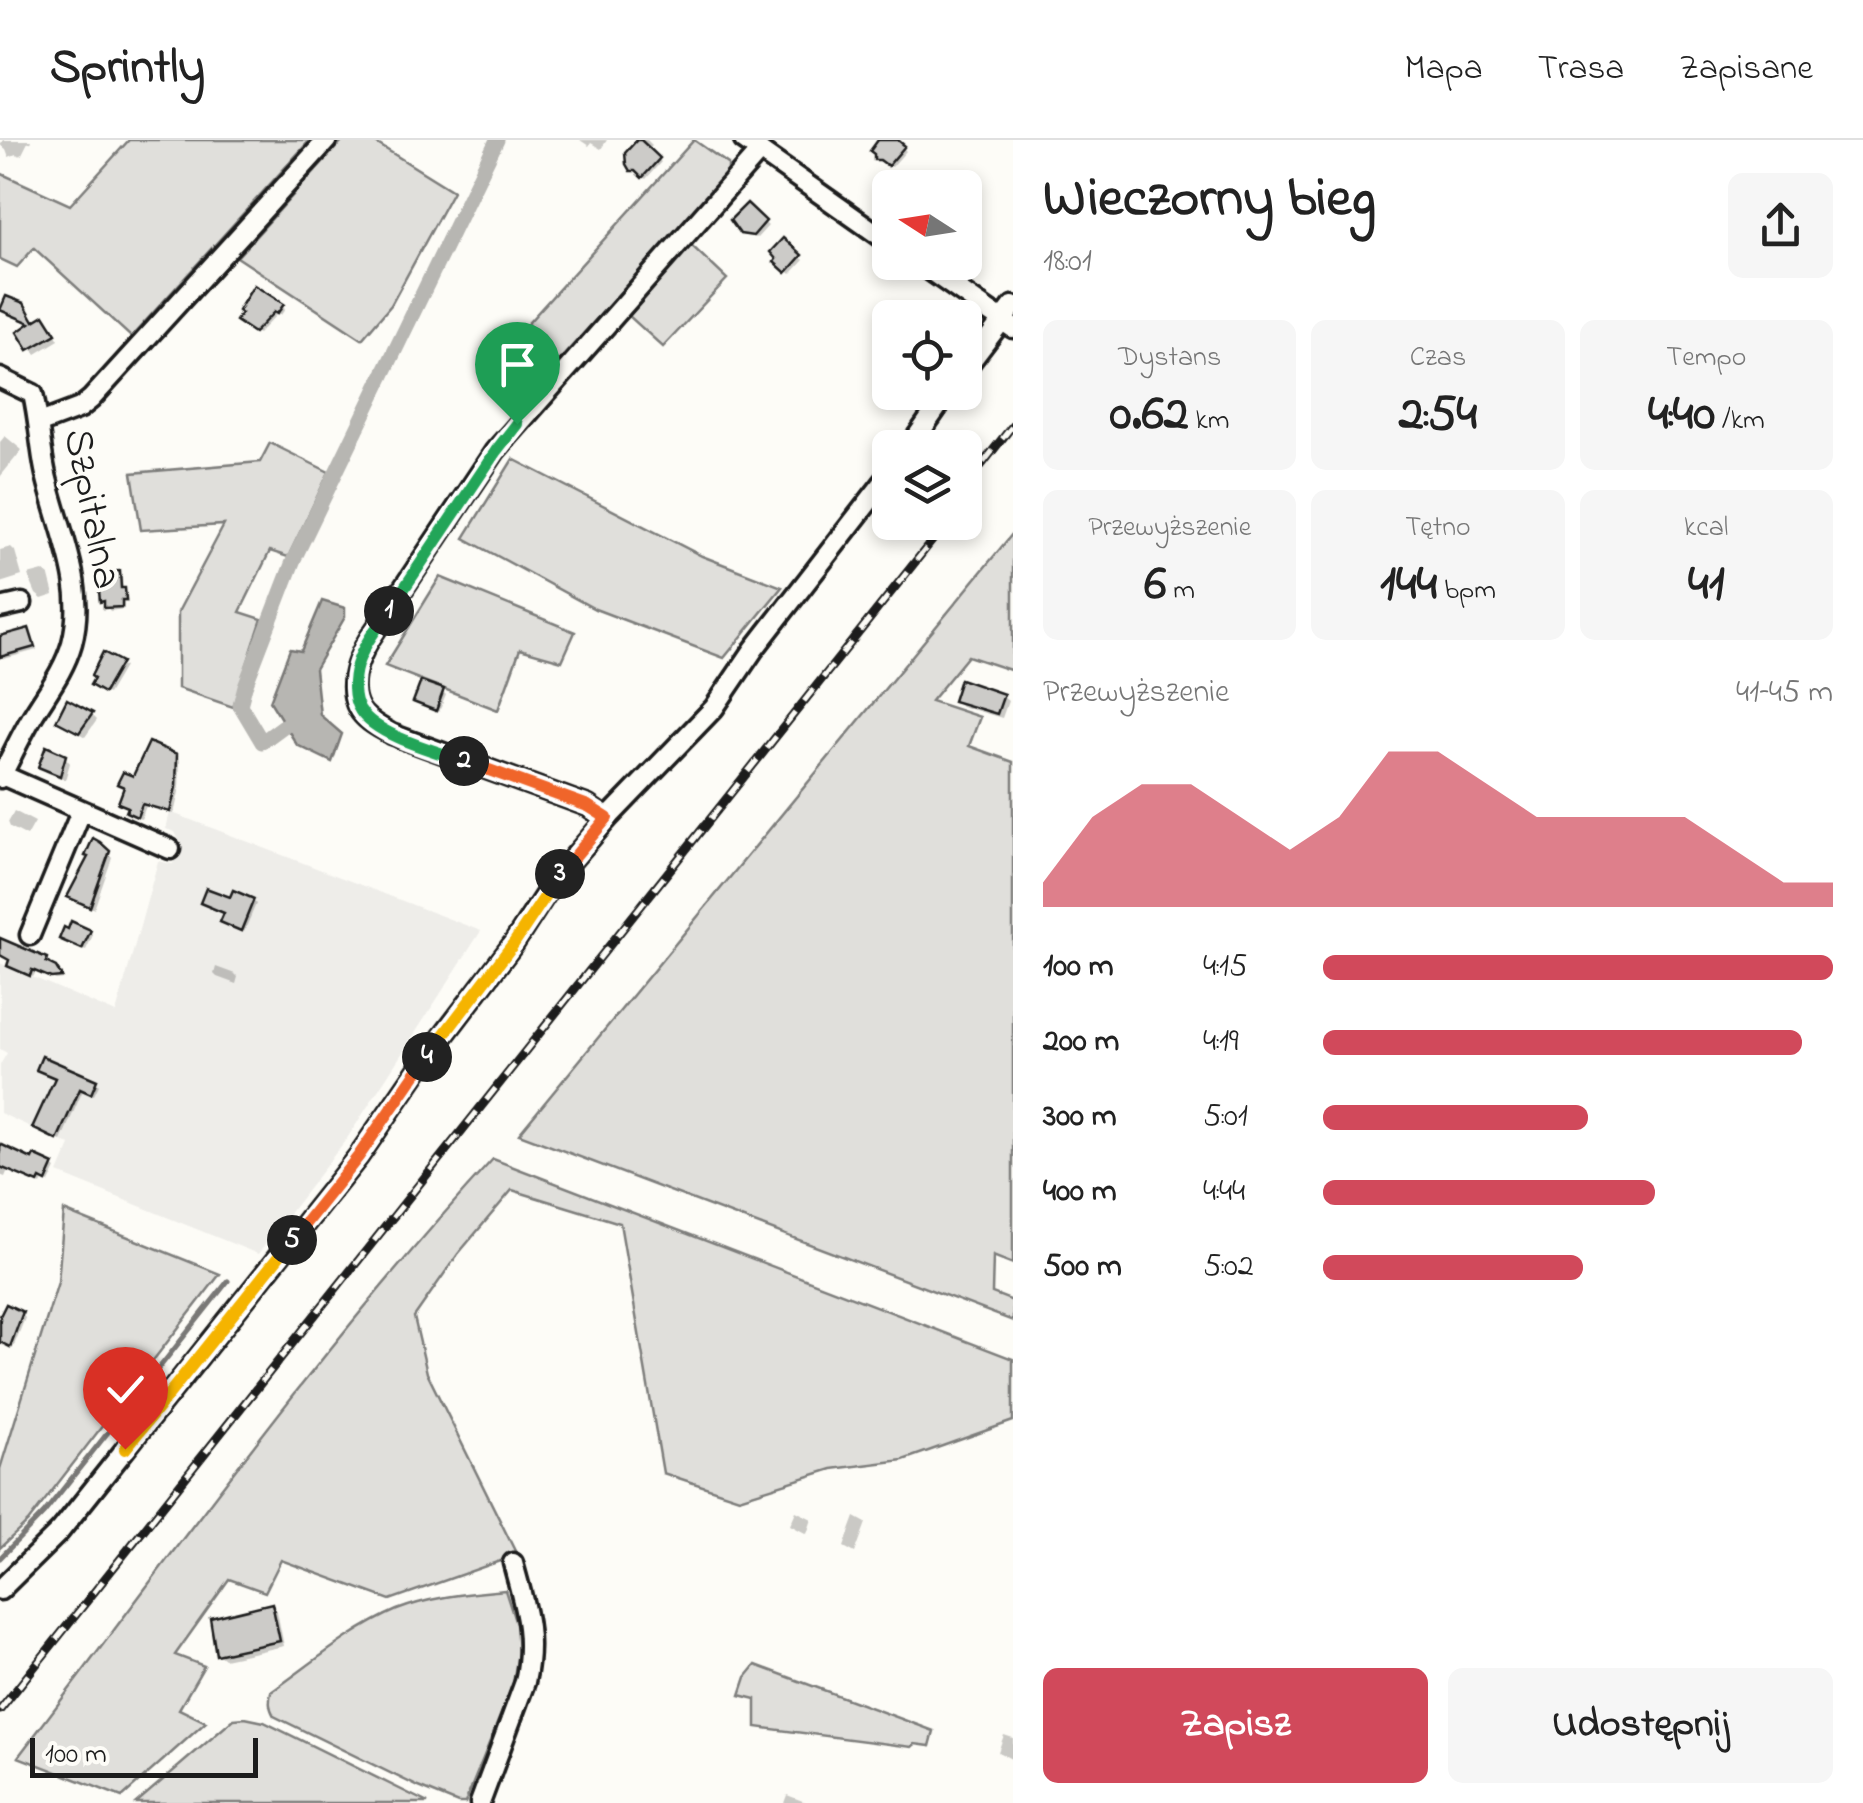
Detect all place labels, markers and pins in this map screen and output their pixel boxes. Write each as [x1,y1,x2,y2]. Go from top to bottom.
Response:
pin [475,322,560,425]
pin: 1 [364,586,414,636]
pin: 2 [439,736,489,786]
pin: 3 [535,849,585,899]
pin: 4 [402,1032,452,1082]
pin: 5 [267,1215,317,1265]
pin [83,1347,168,1450]

